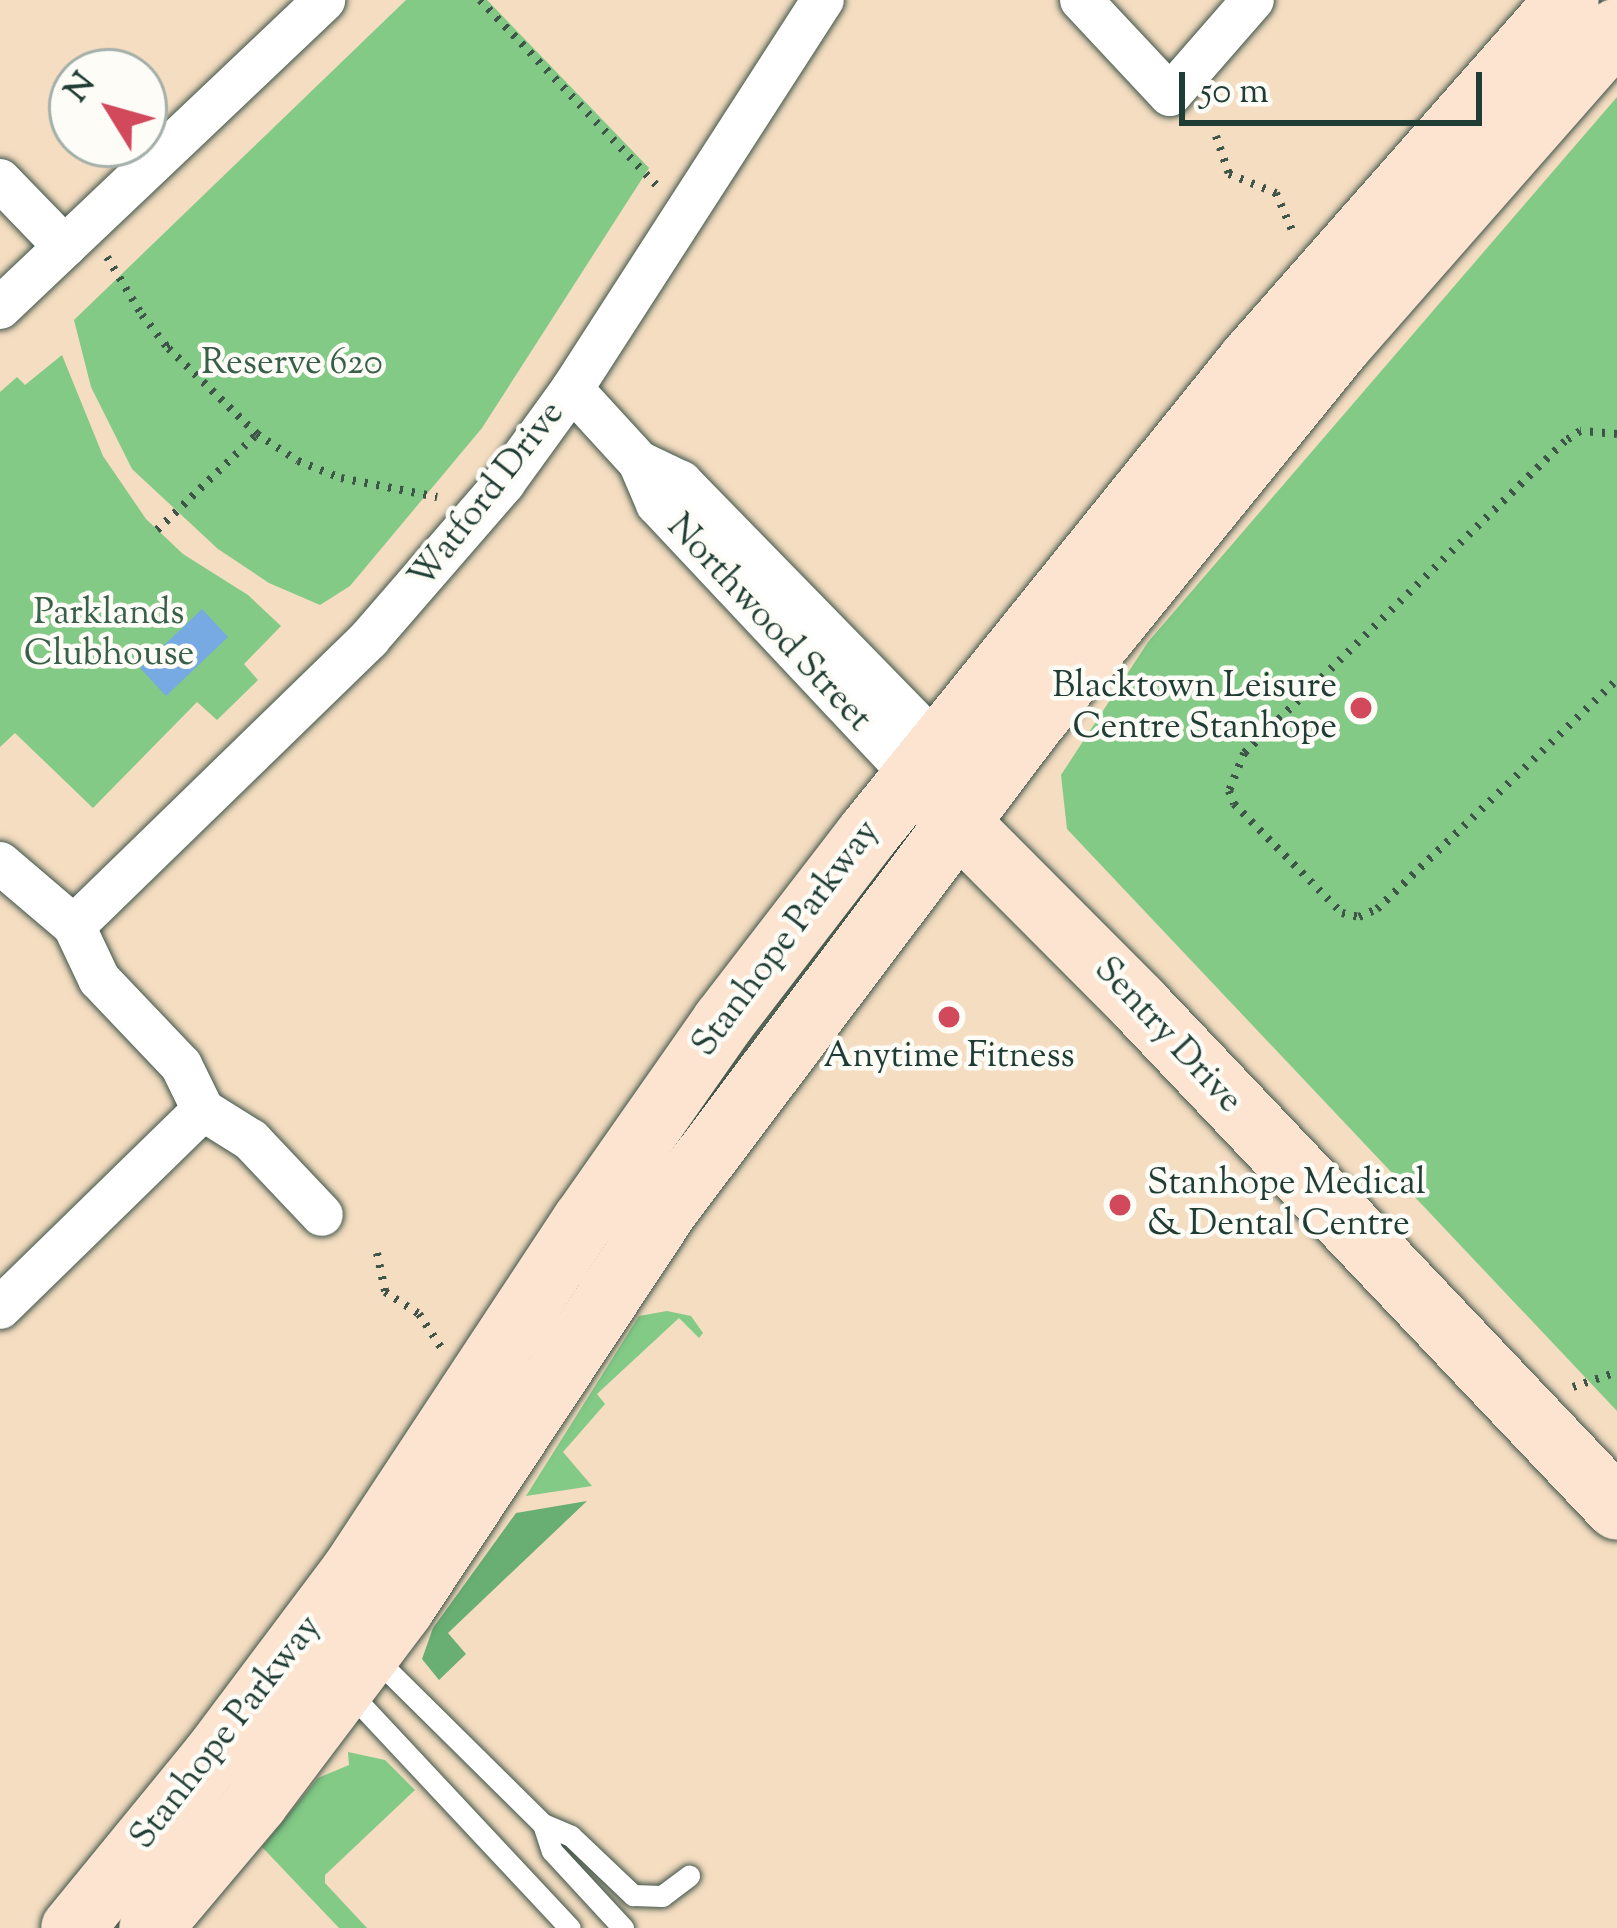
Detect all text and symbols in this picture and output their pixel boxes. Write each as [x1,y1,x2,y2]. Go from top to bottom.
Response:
north arrow [48,48,168,168]
scale bar [1185,48,1488,122]
text: N [55,63,109,113]
text: 50 m [1200,67,1269,119]
park label: Reserve 620 [201,343,383,387]
street label: Watford Drive [401,394,575,598]
street label: Northwood Street [656,507,880,741]
park label: Parklands Clubhouse [24,592,194,677]
place label: Blacktown Leisure Centre Stanhope [1052,665,1337,750]
marker: Blacktown Leisure Centre Stanhope [1348,695,1374,721]
street label: Stanhope Parkway [684,812,890,1066]
street label: Sentry Drive [1084,949,1250,1123]
marker: Anytime Fitness [936,1004,962,1030]
place label: Anytime Fitness [823,1036,1075,1080]
place label: Stanhope Medical & Dental Centre [1147,1162,1426,1247]
marker: Stanhope Medical & Dental Centre [1104,1189,1136,1221]
street label: Stanhope Parkway [122,1607,332,1859]

